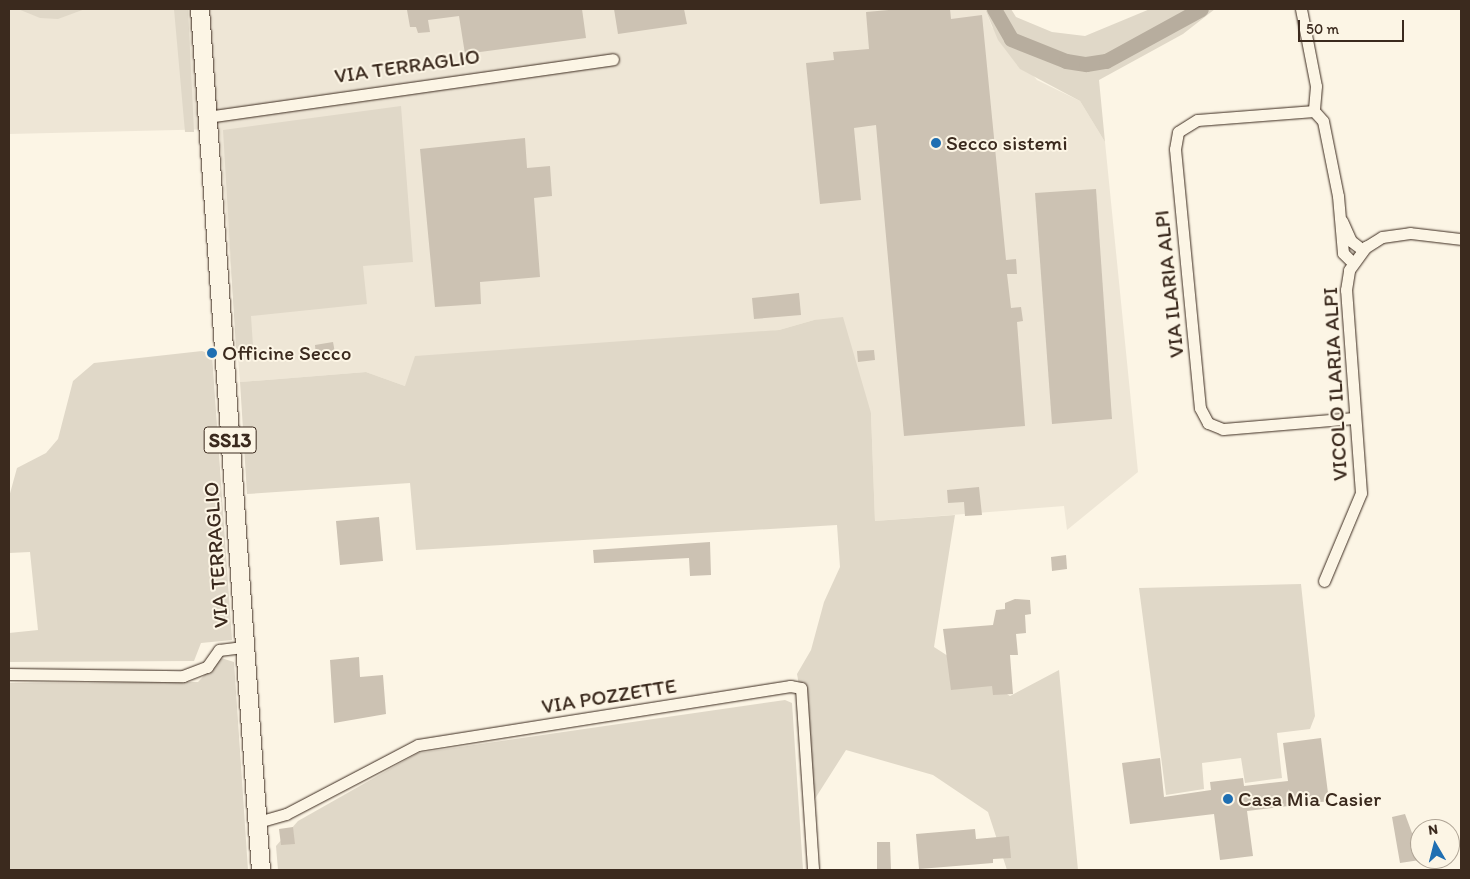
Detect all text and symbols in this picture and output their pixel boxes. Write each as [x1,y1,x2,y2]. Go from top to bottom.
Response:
scale bar [1300,10,1406,42]
text: 50 m [1306,20,1339,38]
street label: VIA TERRAGLIO [331,43,483,89]
place label: Secco sistemi [946,130,1068,156]
marker: Secco sistemi [930,137,942,149]
street label: VIA ILARIA ALPI [1149,208,1189,360]
street label: VICOLO ILARIA ALPI [1317,288,1353,480]
place label: Officine Secco [222,340,351,366]
marker: Officine Secco [206,347,218,359]
road number: SS13 [202,422,258,458]
street label: VIA TERRAGLIO [198,480,234,630]
street label: VIA POZZETTE [540,673,678,719]
place label: Casa Mia Casier [1238,786,1381,812]
marker: Casa Mia Casier [1222,793,1234,805]
north arrow [1410,819,1460,869]
text: N [1427,821,1439,839]

